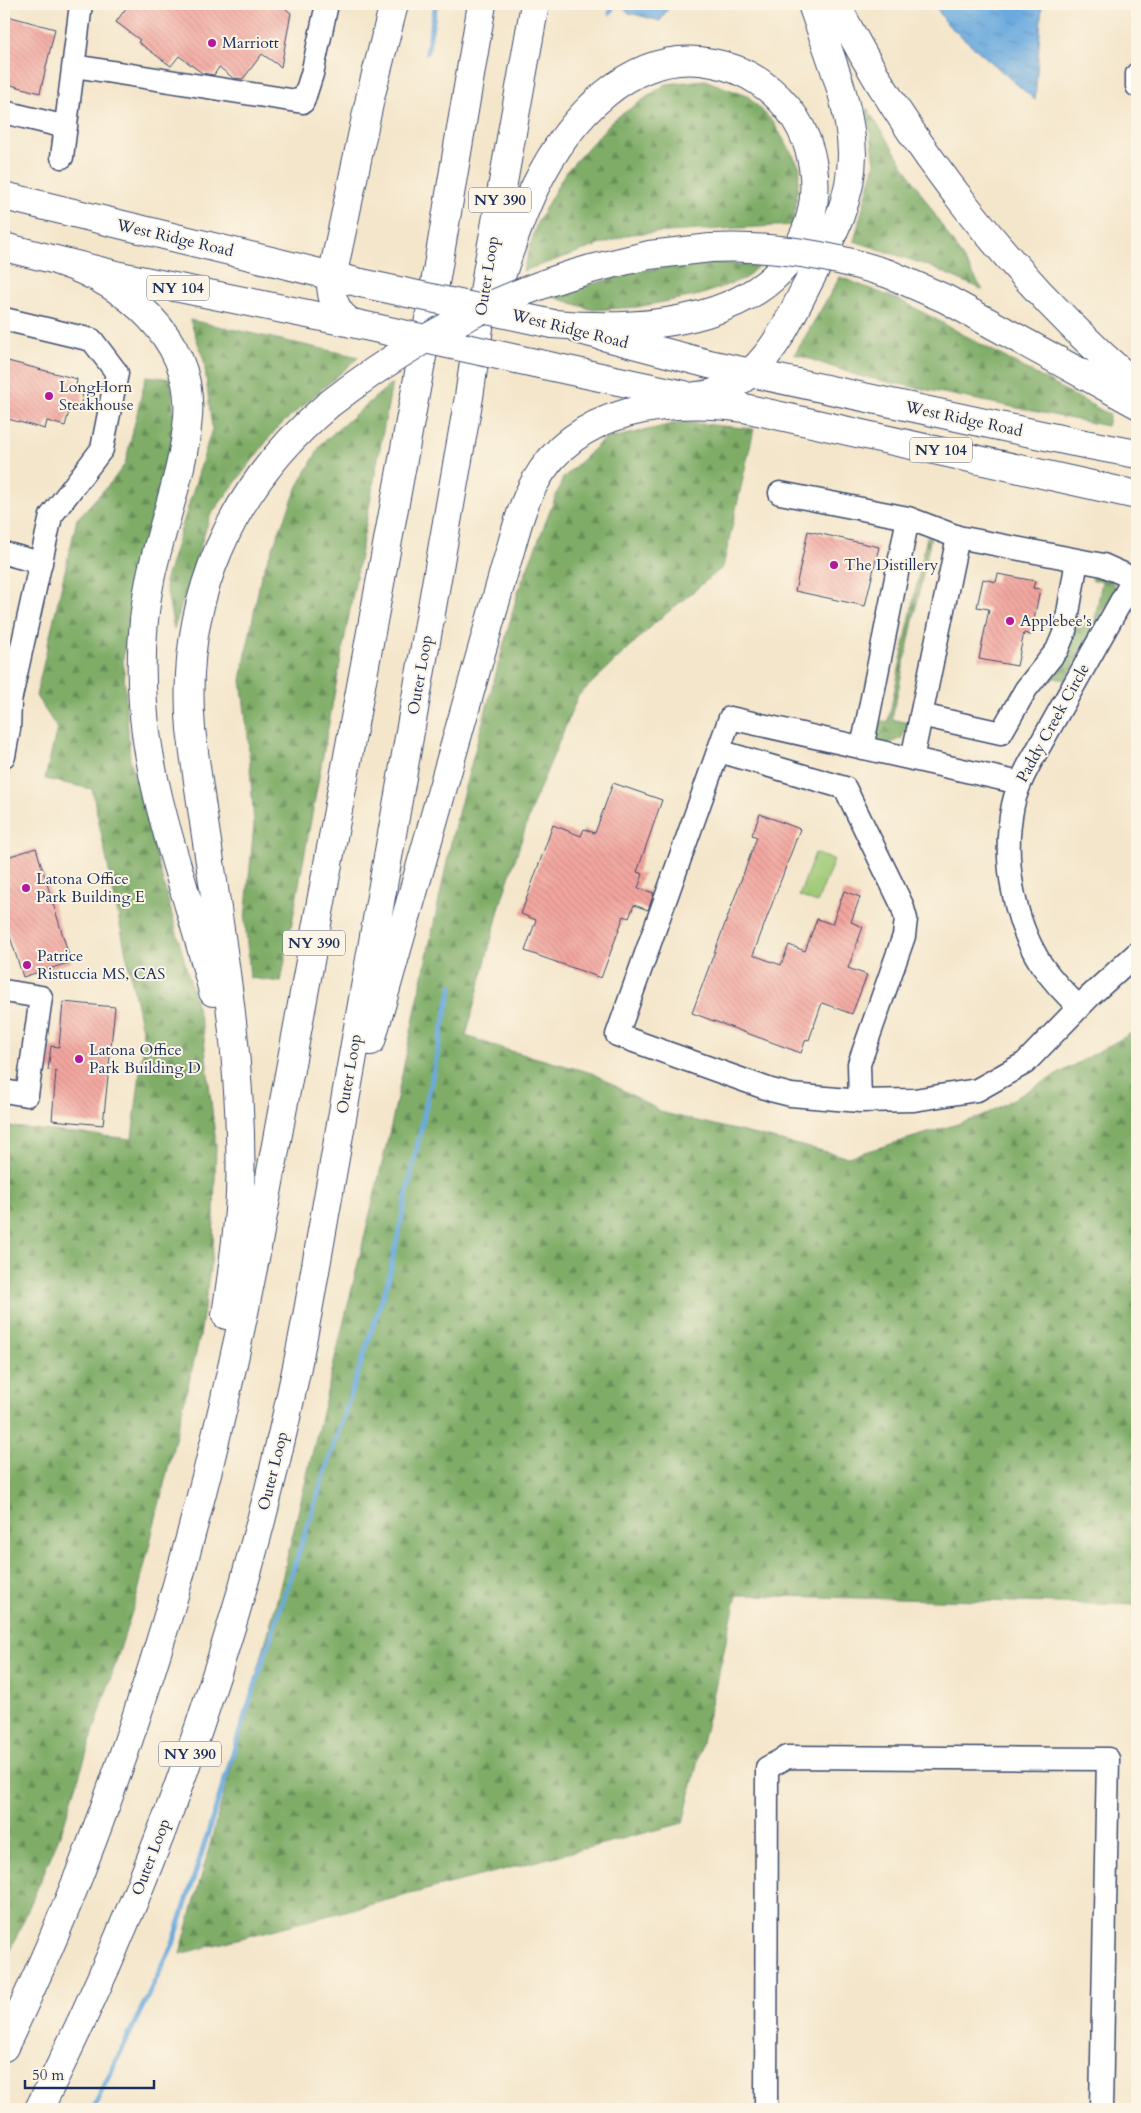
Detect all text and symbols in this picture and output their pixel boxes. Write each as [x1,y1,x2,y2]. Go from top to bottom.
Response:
place label: Marriott [222,32,279,54]
marker: Marriott [206,37,218,49]
road number: NY 390 [469,188,531,212]
street label: West Ridge Road [113,214,236,262]
street label: Outer Loop [470,234,504,318]
road number: NY 104 [147,276,209,300]
street label: West Ridge Road [508,304,631,354]
place label: LongHorn Steakhouse [59,376,134,416]
marker: LongHorn Steakhouse [43,390,55,402]
street label: West Ridge Road [902,396,1025,442]
road number: NY 104 [910,438,972,462]
place label: The Distillery [844,554,939,576]
marker: The Distillery [828,559,840,571]
place label: Applebee's [1020,610,1092,632]
marker: Applebee's [1004,615,1016,627]
street label: Outer Loop [402,633,438,717]
street label: Paddy Creek Circle [1011,660,1095,786]
place label: Latona Office Park Building E [36,868,145,908]
marker: Latona Office Park Building E [20,882,32,894]
road number: NY 390 [283,930,345,956]
place label: Patrice Ristuccia MS, CAS [37,945,165,985]
marker: Patrice Ristuccia MS, CAS [21,959,33,971]
street label: Outer Loop [331,1032,367,1116]
place label: Latona Office Park Building D [89,1039,201,1079]
marker: Latona Office Park Building D [73,1053,85,1065]
street label: Outer Loop [253,1429,293,1513]
road number: NY 390 [159,1742,221,1766]
street label: Outer Loop [126,1815,176,1899]
scale bar [25,2058,154,2090]
text: 50 m [32,2065,64,2085]

